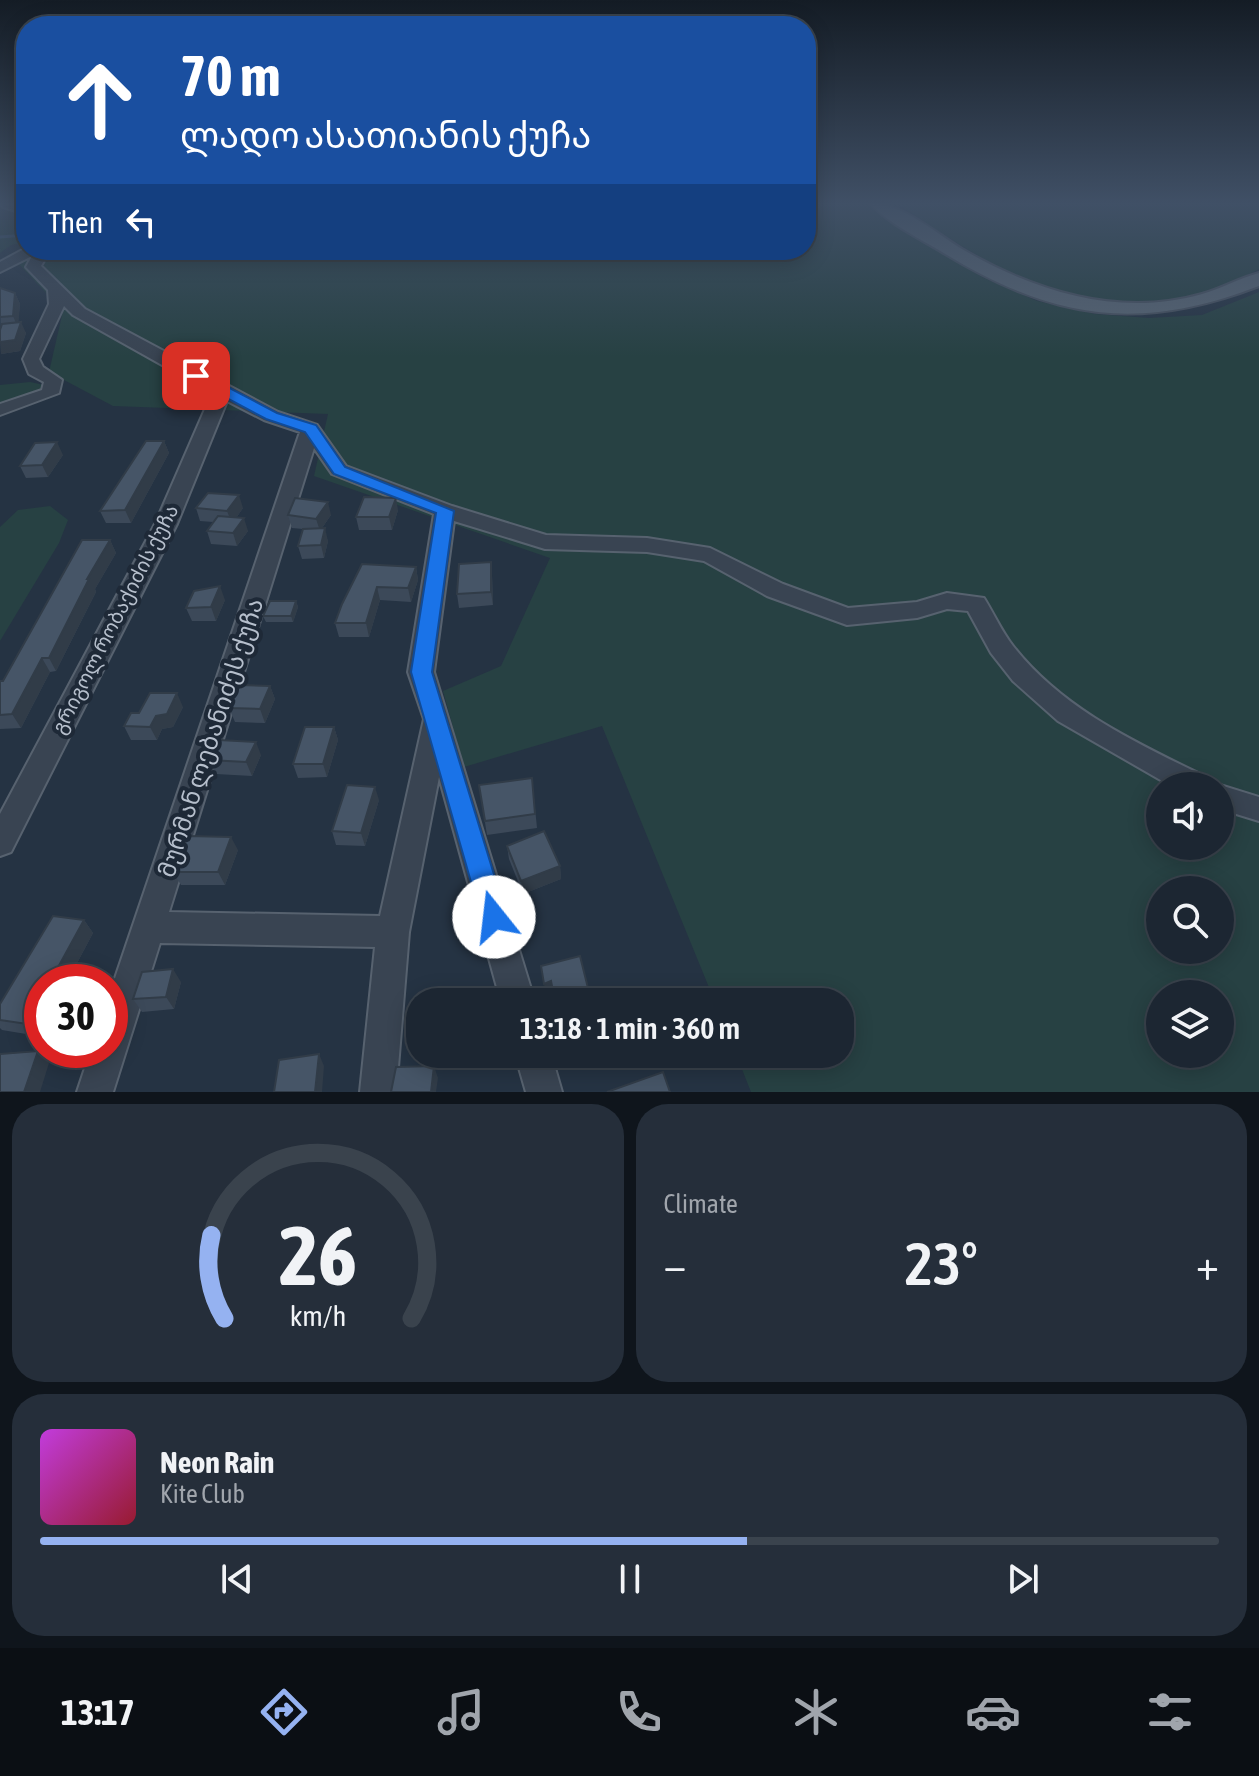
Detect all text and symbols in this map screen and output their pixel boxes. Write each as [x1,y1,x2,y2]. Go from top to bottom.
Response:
text: 70 m [180,44,281,108]
icon: ahead [48,48,152,152]
text: ლადო ასათიანის ქუჩა [180,114,591,156]
icon: left [119,200,163,244]
text: Then [48,205,103,239]
pin [162,342,230,410]
icon: arrive [174,354,218,398]
street label: გრიგოლ რობაქიძის ქუჩა [47,500,184,738]
street label: მურმან ლებანიძეს ქუჩა [153,595,269,881]
map controls [1146,772,1234,1068]
button: sound [1146,772,1234,860]
position arrow [452,875,536,959]
button: search [1146,876,1234,964]
speed limit sign: 30 [24,964,128,1068]
button: layers [1146,980,1234,1068]
text: 13:18 · 1 min · 360 m [520,1011,740,1045]
text: Climate [664,1189,738,1219]
text: 26 [279,1207,357,1303]
text: 23° [905,1229,978,1298]
text: − [664,1239,686,1289]
text: + [1196,1239,1219,1289]
text: km/h [289,1299,346,1332]
text: Neon Rain [160,1445,274,1479]
text: Kite Club [160,1479,245,1509]
icon: previous [215,1557,259,1601]
icon: pause [608,1557,652,1601]
icon: next [1001,1557,1045,1601]
icon: directions [256,1684,312,1740]
icon: music [433,1684,489,1740]
icon: phone [611,1684,667,1740]
icon: climate [788,1684,844,1740]
icon: car [965,1684,1021,1740]
icon: filters [1142,1684,1198,1740]
text: 13:17 [61,1691,135,1733]

